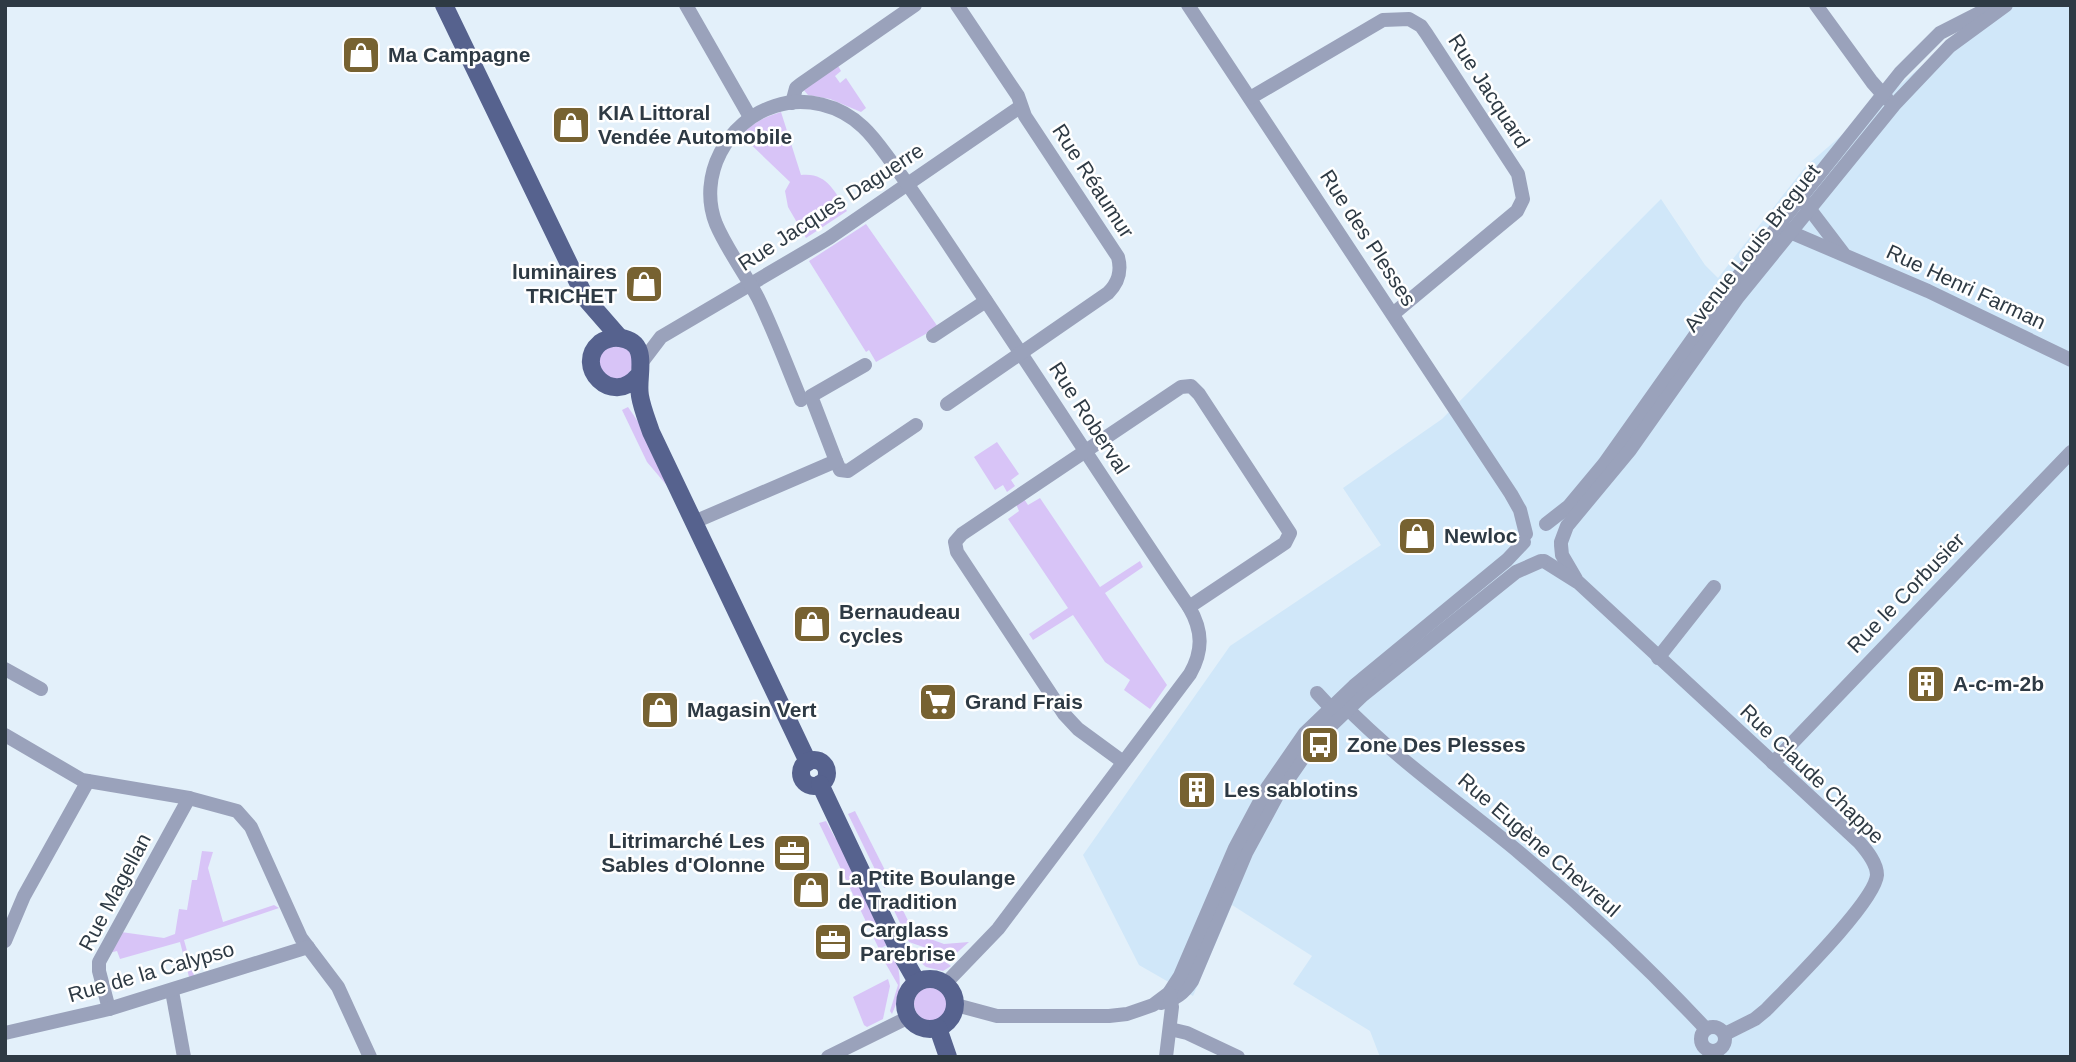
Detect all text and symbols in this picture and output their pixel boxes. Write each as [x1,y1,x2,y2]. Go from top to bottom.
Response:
street label: Rue Jacquard [1444,30,1535,152]
shop icon: Ma Campagne [340,34,382,76]
place label: Ma Campagne [388,43,530,66]
place label: KIA Littoral Vendée Automobile [598,101,792,148]
shop icon: KIA Littoral Vendée Automobile [550,104,592,146]
street label: Rue Réaumur [1048,120,1139,242]
street label: Rue Jacques Daguerre [734,138,928,275]
street label: Avenue Louis Breguet [1679,159,1824,336]
street label: Rue des Plesses [1316,165,1421,310]
street label: Rue Henri Farman [1883,240,2049,333]
place label: luminaires TRICHET [512,260,617,307]
shop icon: luminaires TRICHET [623,263,665,305]
street label: Rue Roberval [1045,358,1134,478]
shop icon: Newloc [1396,515,1438,557]
place label: Newloc [1444,524,1518,547]
street label: Rue le Corbusier [1843,528,1969,657]
place label: Bernaudeau cycles [839,600,960,647]
shop icon: Bernaudeau cycles [791,603,833,645]
building icon: A-c-m-2b [1905,663,1947,705]
place label: A-c-m-2b [1953,672,2044,695]
supermarket icon: Grand Frais [917,681,959,723]
shop icon: Magasin Vert [639,689,681,731]
place label: Grand Frais [965,690,1083,713]
place label: Magasin Vert [687,698,817,721]
street label: Rue Claude Chappe [1736,699,1889,848]
bus stop icon: Zone Des Plesses [1299,724,1341,766]
place label: Zone Des Plesses [1347,733,1526,756]
street label: Rue Eugène Chevreul [1454,768,1625,921]
building icon: Les sablotins [1176,769,1218,811]
place label: Les sablotins [1224,778,1358,801]
street label: Rue Magellan [74,829,155,954]
place label: Litrimarché Les Sables d'Olonne [601,829,765,876]
office icon: Litrimarché Les Sables d'Olonne [771,832,813,874]
place label: La Ptite Boulange de Tradition [838,866,1015,913]
shop icon: La Ptite Boulange de Tradition [790,869,832,911]
place label: Carglass Parebrise [860,918,956,965]
office icon: Carglass Parebrise [812,921,854,963]
street label: Rue de la Calypso [65,937,237,1006]

